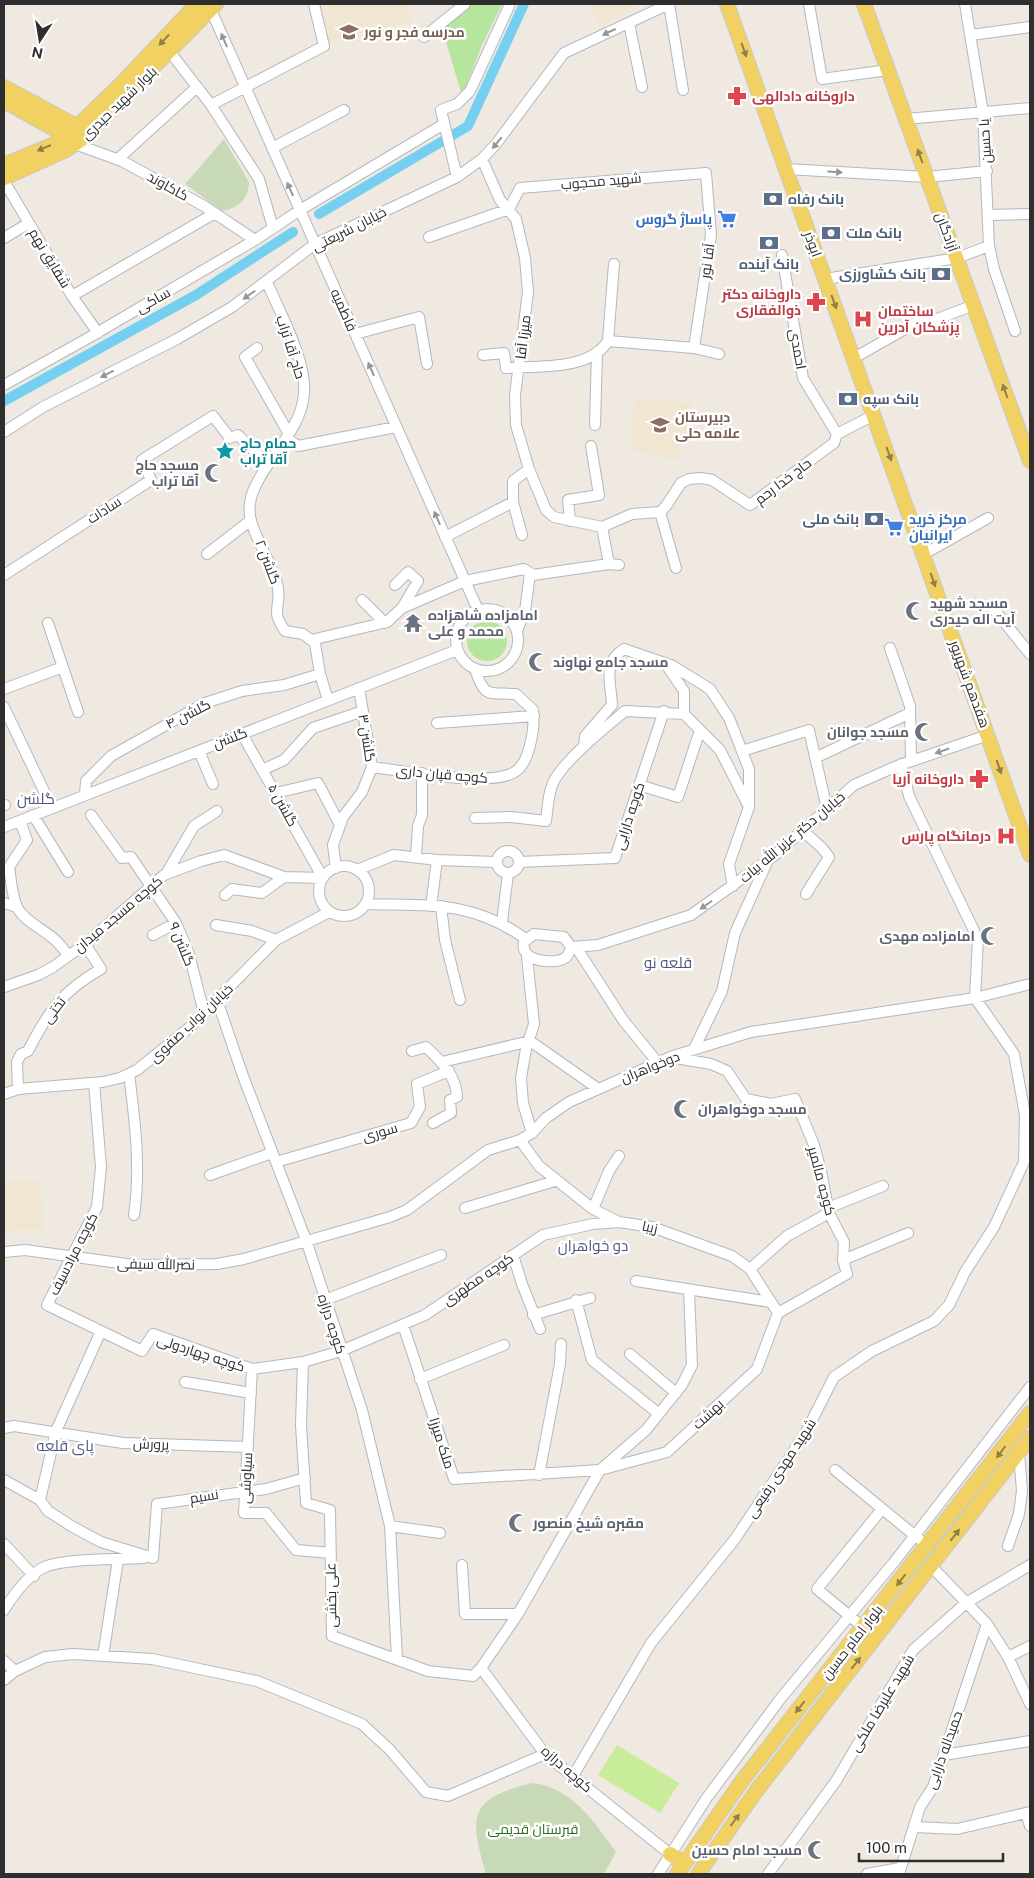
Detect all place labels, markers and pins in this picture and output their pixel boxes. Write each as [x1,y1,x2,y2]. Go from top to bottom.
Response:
school or university icon: مدرسه فجر و نور [338,21,360,43]
place label: مدرسه فجر و نور [363,24,465,41]
pharmacy icon: داروخانه دادالهی [726,85,748,107]
place label: داروخانه دادالهی [752,88,855,105]
bank icon: بانک رفاه [762,188,784,210]
place label: بانک رفاه [788,191,844,207]
supermarket icon: پاساژ گروس [716,208,738,230]
place label: پاساژ گروس [636,211,712,230]
bank icon: بانک ملت [820,222,842,244]
place label: بانک ملت [846,225,902,241]
bank icon: بانک آینده [758,232,780,254]
place label: بانک آینده [739,256,799,272]
bank icon: بانک کشاورزی [930,263,952,285]
place label: بانک کشاورزی [839,266,926,283]
place label: داروخانه دکتر ذوالفقاری [721,286,801,319]
pharmacy icon: داروخانه دکتر ذوالفقاری [805,291,827,313]
place label: ساختمان پزشکان آدرین [878,303,960,338]
hospital icon: ساختمان پزشکان آدرین [852,308,874,330]
bank icon: بانک سپه [837,388,859,410]
place label: بانک سپه [863,391,919,409]
place label: دبیرستان علامه حلی [675,409,740,442]
school or university icon: دبیرستان علامه حلی [649,414,671,436]
place label: حمام حاج آقا تراب [240,435,296,468]
place icon: حمام حاج آقا تراب [214,440,236,462]
place label: مسجد حاج آقا تراب [136,457,200,490]
mosque icon: مسجد حاج آقا تراب [203,462,225,484]
bank icon: بانک ملی [863,508,885,530]
place label: بانک ملی [803,511,859,528]
place label: مرکز خرید ایرانیان [909,511,967,544]
supermarket icon: مرکز خرید ایرانیان [883,516,905,538]
place label: مسجد شهید آیت اله حیدری [930,595,1016,627]
mosque icon: مسجد شهید آیت اله حیدری [904,600,926,622]
place label: امامزاده شاهزاده محمد و علی [428,607,538,640]
temple icon: امامزاده شاهزاده محمد و علی [402,612,424,634]
mosque icon: مسجد جامع نهاوند [527,651,549,673]
place label: مسجد جامع نهاوند [553,654,669,672]
mosque icon: مسجد جوانان [913,721,935,743]
place label: مسجد جوانان [827,724,909,741]
pharmacy icon: داروخانه آریا [968,768,990,790]
place label: داروخانه آریا [892,771,964,788]
hospital icon: درمانگاه پارس [995,825,1017,847]
place label: درمانگاه پارس [902,828,991,847]
mosque icon: امامزاده مهدی [979,925,1001,947]
place label: امامزاده مهدی [879,928,975,945]
mosque icon: مسجد دوخواهران [672,1098,694,1120]
place label: مسجد دوخواهران [698,1101,807,1118]
mosque icon: مقبره شیخ منصور [507,1512,529,1534]
place label: مقبره شیخ منصور [532,1515,644,1533]
mosque icon: مسجد امام حسین [806,1839,828,1861]
place label: مسجد امام حسین [692,1842,802,1860]

